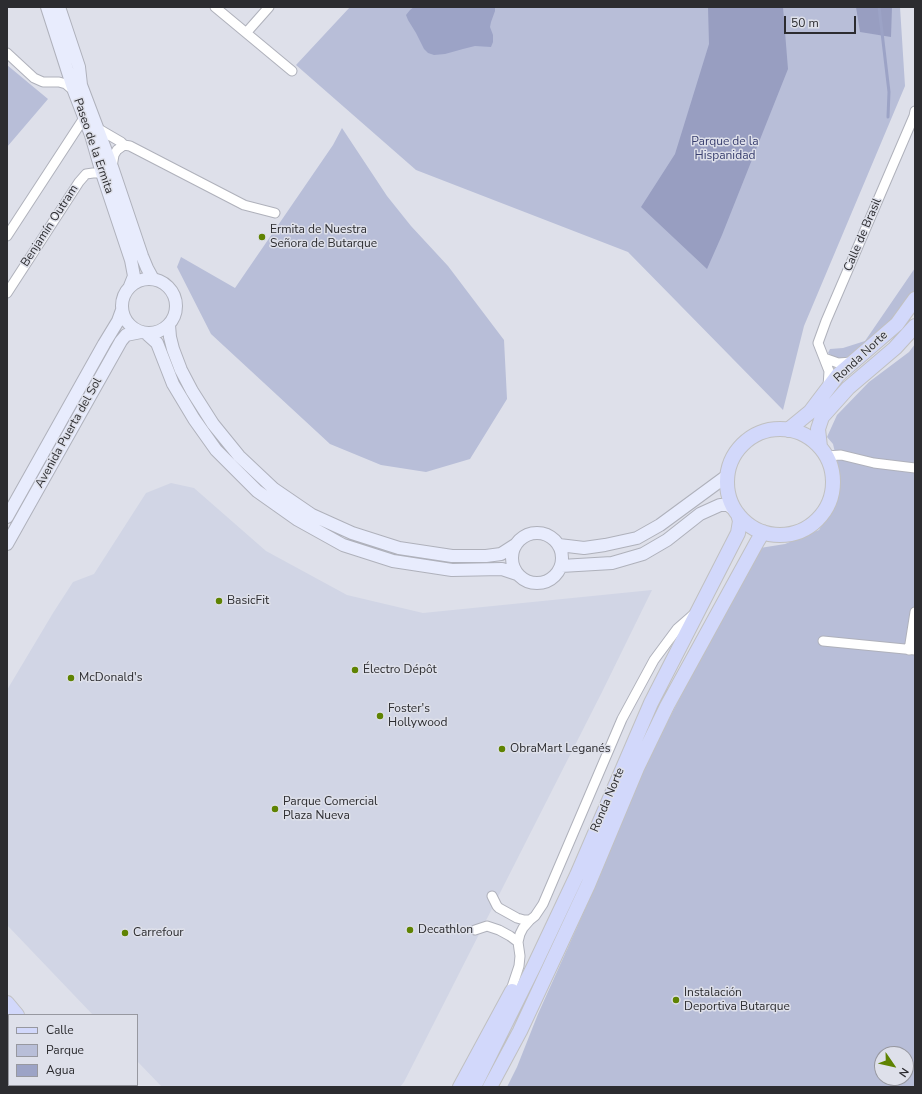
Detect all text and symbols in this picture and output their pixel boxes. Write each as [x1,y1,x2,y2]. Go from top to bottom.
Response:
scale bar [786,8,858,34]
text: 50 m [791,15,819,31]
street label: Paseo de la Ermita [70,96,116,196]
park label: Parque de la Hispanidad [691,135,759,163]
street label: Benjamín Outram [18,182,82,270]
street label: Calle de Brasil [841,196,885,274]
place label: Ermita de Nuestra Señora de Butarque [270,223,377,251]
marker: Ermita de Nuestra Señora de Butarque [257,232,267,242]
street label: Ronda Norte [831,328,891,386]
street label: Avenida Puerta del Sol [33,376,105,490]
place label: BasicFit [227,594,269,608]
marker: BasicFit [214,596,224,606]
place label: Électro Dépôt [363,663,437,677]
marker: Électro Dépôt [350,665,360,675]
place label: McDonald's [79,671,142,685]
marker: McDonald's [66,673,76,683]
place label: Foster's Hollywood [388,702,448,730]
marker: Foster's Hollywood [375,711,385,721]
place label: ObraMart Leganés [510,742,611,756]
marker: ObraMart Leganés [497,744,507,754]
street label: Ronda Norte [588,766,628,834]
place label: Parque Comercial Plaza Nueva [283,795,378,823]
marker: Parque Comercial Plaza Nueva [270,804,280,814]
place label: Decathlon [418,923,473,937]
marker: Decathlon [405,925,415,935]
place label: Carrefour [133,926,184,940]
marker: Carrefour [120,928,130,938]
place label: Instalación Deportiva Butarque [684,986,790,1014]
marker: Instalación Deportiva Butarque [671,995,681,1005]
legend [8,1014,138,1086]
text: Calle [46,1022,74,1038]
text: Parque [46,1042,84,1058]
north arrow [874,1046,914,1086]
text: Agua [46,1062,75,1078]
text: N [895,1065,912,1080]

